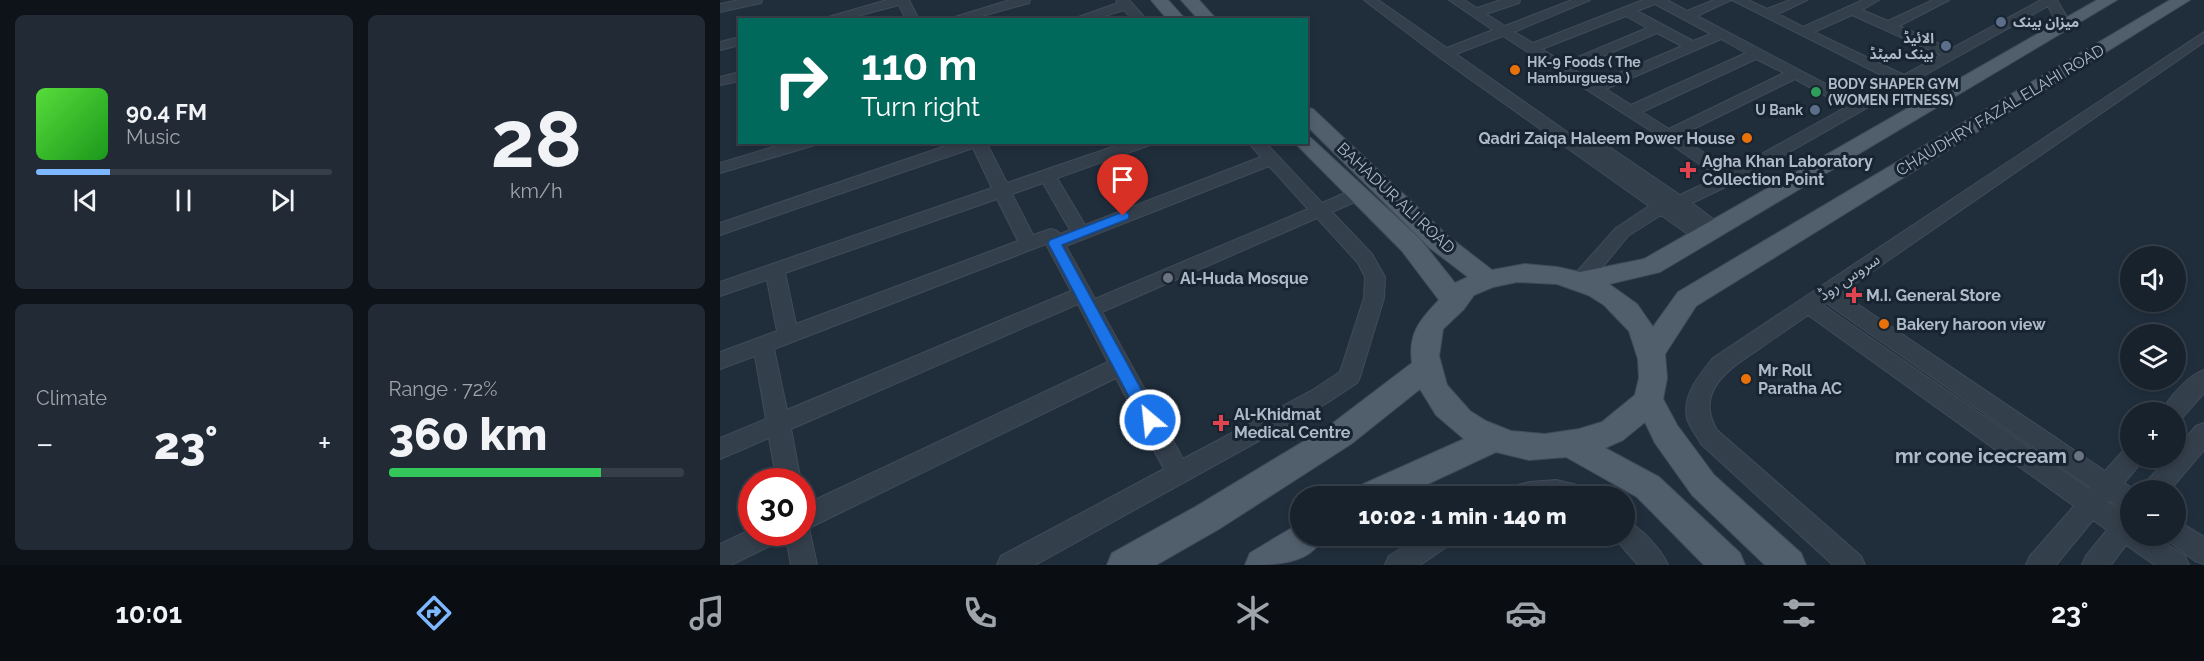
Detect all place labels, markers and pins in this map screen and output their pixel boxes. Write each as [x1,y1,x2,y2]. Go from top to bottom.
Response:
place label: میزان بینک [2013,14,2079,31]
marker: میزان بینک [1994,15,2008,29]
place label: الائیڈ بینک لمیٹڈ [1869,30,1934,62]
marker: الائیڈ بینک لمیٹڈ [1939,39,1953,53]
place label: HK-9 Foods ( The Hamburguesa ) [1527,54,1641,86]
marker: HK-9 Foods ( The Hamburguesa ) [1508,63,1522,77]
place label: BODY SHAPER GYM (WOMEN FITNESS) [1828,76,1959,108]
marker: BODY SHAPER GYM (WOMEN FITNESS) [1809,85,1823,99]
place label: U Bank [1755,102,1803,118]
marker: U Bank [1808,103,1822,117]
place label: Qadri Zaiqa Haleem Power House [1479,129,1735,148]
marker: Qadri Zaiqa Haleem Power House [1740,131,1754,145]
place label: Agha Khan Laboratory Collection Point [1702,152,1873,189]
pin [1097,154,1148,216]
marker: Agha Khan Laboratory Collection Point [1679,161,1697,179]
place label: Al-Huda Mosque [1180,269,1309,288]
marker: Al-Huda Mosque [1161,271,1175,285]
place label: M.I. General Store [1866,286,2001,305]
marker: M.I. General Store [1847,288,1861,302]
place label: Bakery haroon view [1896,315,2046,334]
marker: Bakery haroon view [1877,317,1891,331]
place label: Mr Roll Paratha AC [1758,361,1842,398]
marker: Mr Roll Paratha AC [1739,372,1753,386]
place label: Al-Khidmat Medical Centre [1234,405,1351,442]
marker: Al-Khidmat Medical Centre [1212,414,1230,432]
place label: mr cone icecream [1895,444,2067,468]
marker: mr cone icecream [2072,449,2086,463]

